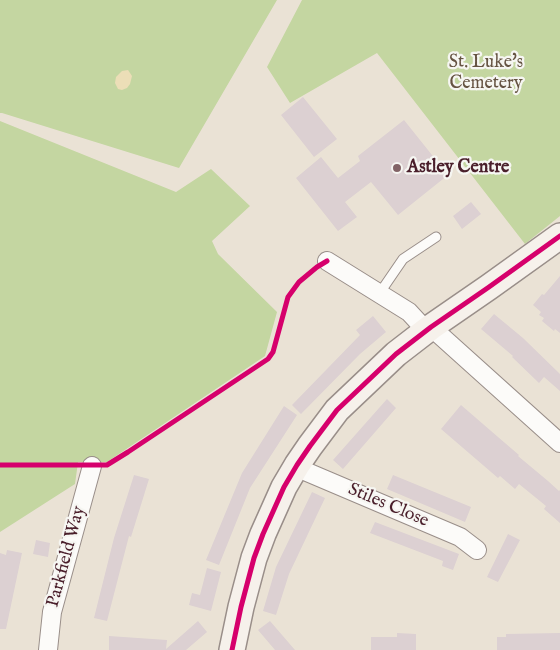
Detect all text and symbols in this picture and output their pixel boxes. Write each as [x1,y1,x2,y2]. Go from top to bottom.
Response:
park label: St. Luke's Cemetery [449,52,523,94]
place label: Astley Centre [407,157,509,179]
marker: Astley Centre [391,162,403,174]
street label: Stiles Close [344,479,432,533]
street label: Parkfield Way [43,504,91,610]

